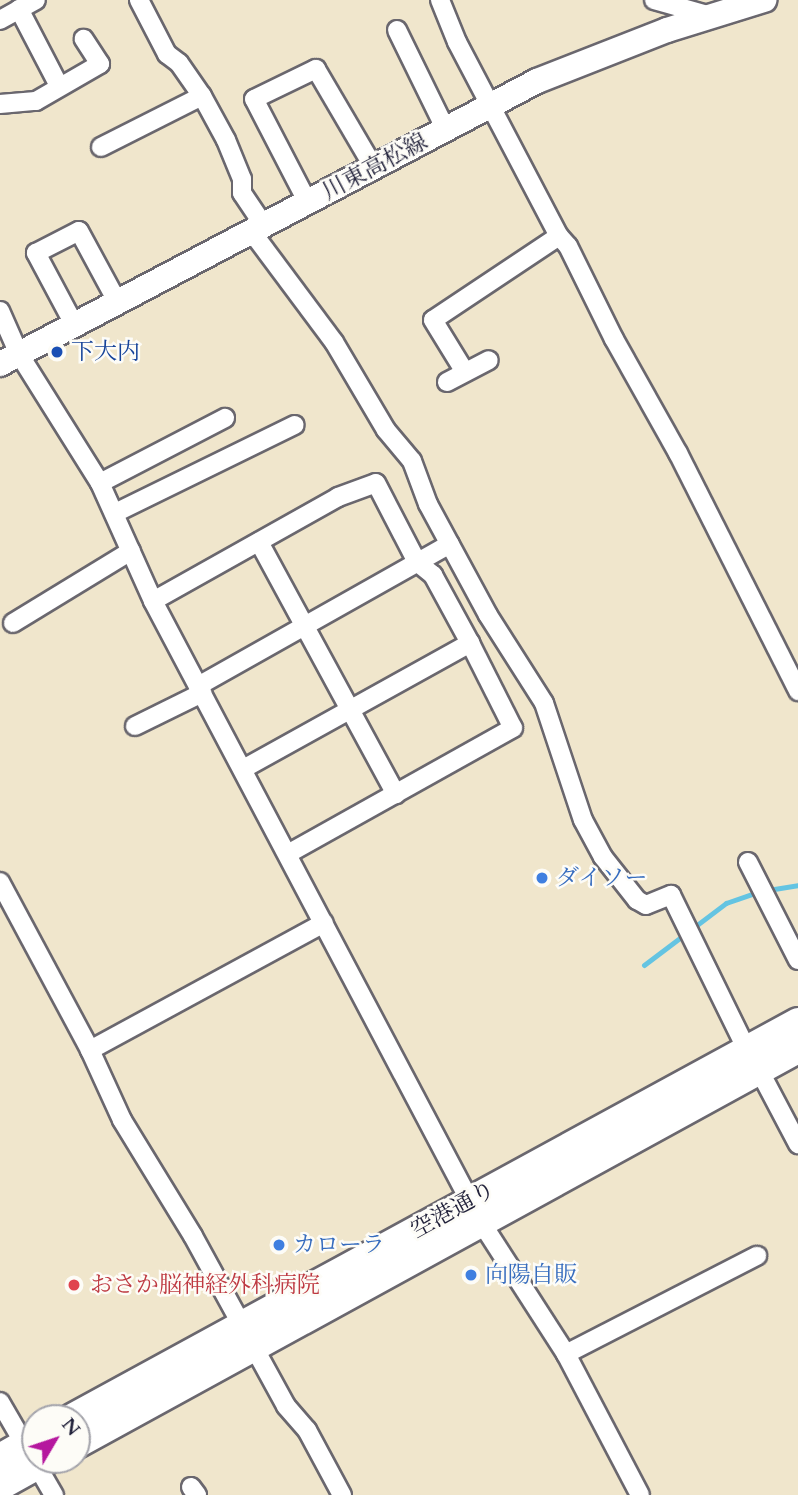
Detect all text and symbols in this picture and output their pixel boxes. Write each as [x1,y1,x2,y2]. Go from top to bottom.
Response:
street label: 川東高松線 [318,128,432,206]
place label: 下大内 [71,338,140,366]
marker: 下大内 [49,344,65,360]
place label: ダイソー [556,864,648,892]
marker: ダイソー [534,870,550,886]
street label: 空港通り [406,1176,500,1244]
place label: カローラ [293,1231,385,1259]
marker: カローラ [271,1237,287,1253]
place label: 向陽自販 [485,1261,577,1289]
marker: 向陽自販 [463,1267,479,1283]
place label: おさか脳神経外科病院 [90,1271,320,1299]
marker: おさか脳神経外科病院 [64,1275,84,1295]
north arrow [21,1404,91,1474]
text: N [55,1412,86,1442]

